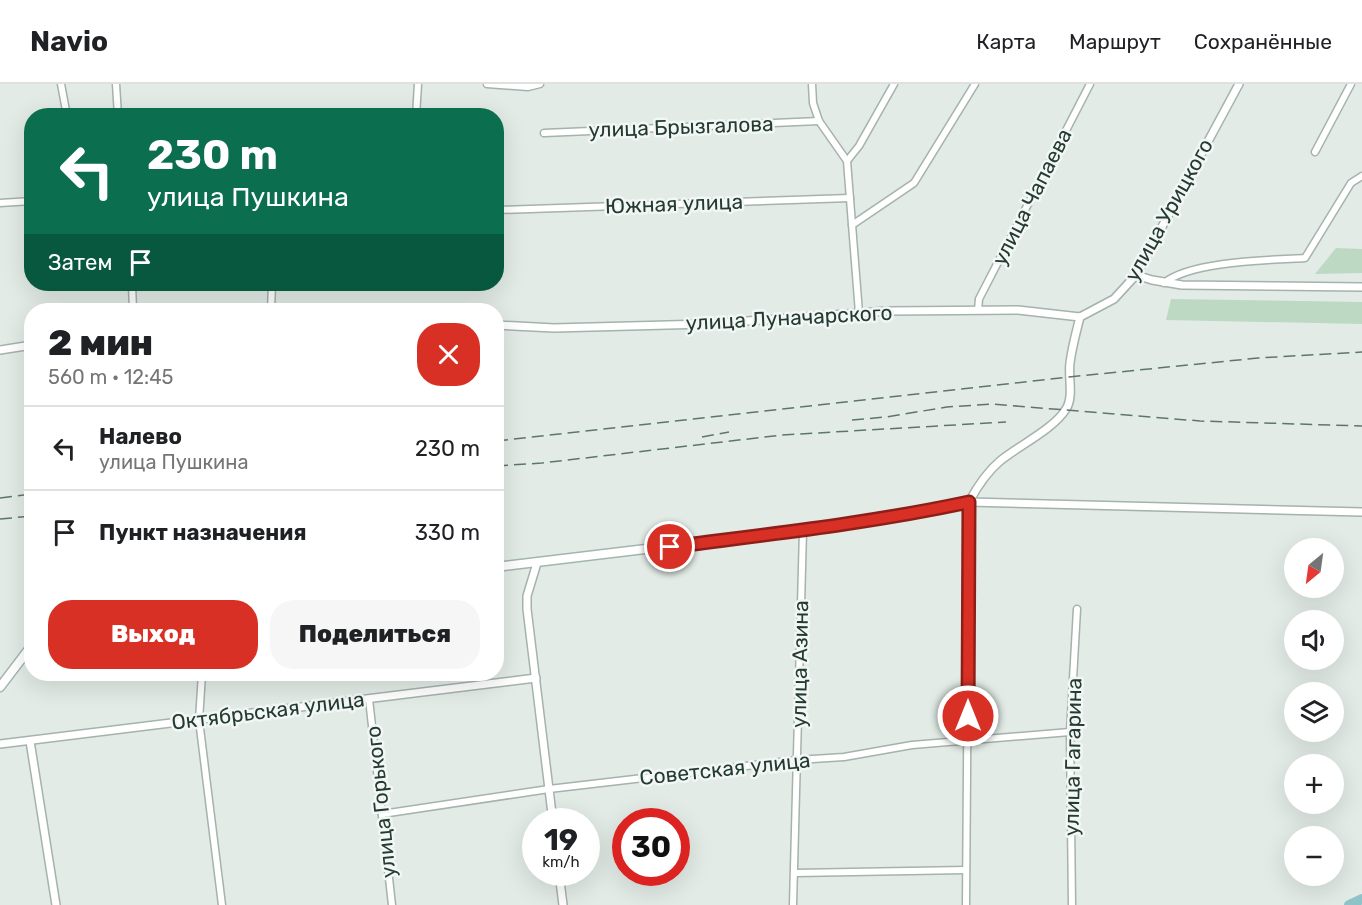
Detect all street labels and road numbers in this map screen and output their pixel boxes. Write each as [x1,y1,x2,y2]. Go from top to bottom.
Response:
street label: улица Брызгалова [588,111,774,142]
street label: улица Чапаева [986,124,1077,269]
street label: улица Урицкого [1119,134,1218,285]
street label: Южная улица [605,189,743,218]
street label: улица Луначарского [685,300,893,335]
street label: улица Азина [786,600,813,728]
street label: улица Гагарина [1059,678,1086,836]
street label: Октябрьская улица [170,686,366,735]
street label: улица Горького [360,725,401,879]
street label: Советская улица [638,747,812,790]

